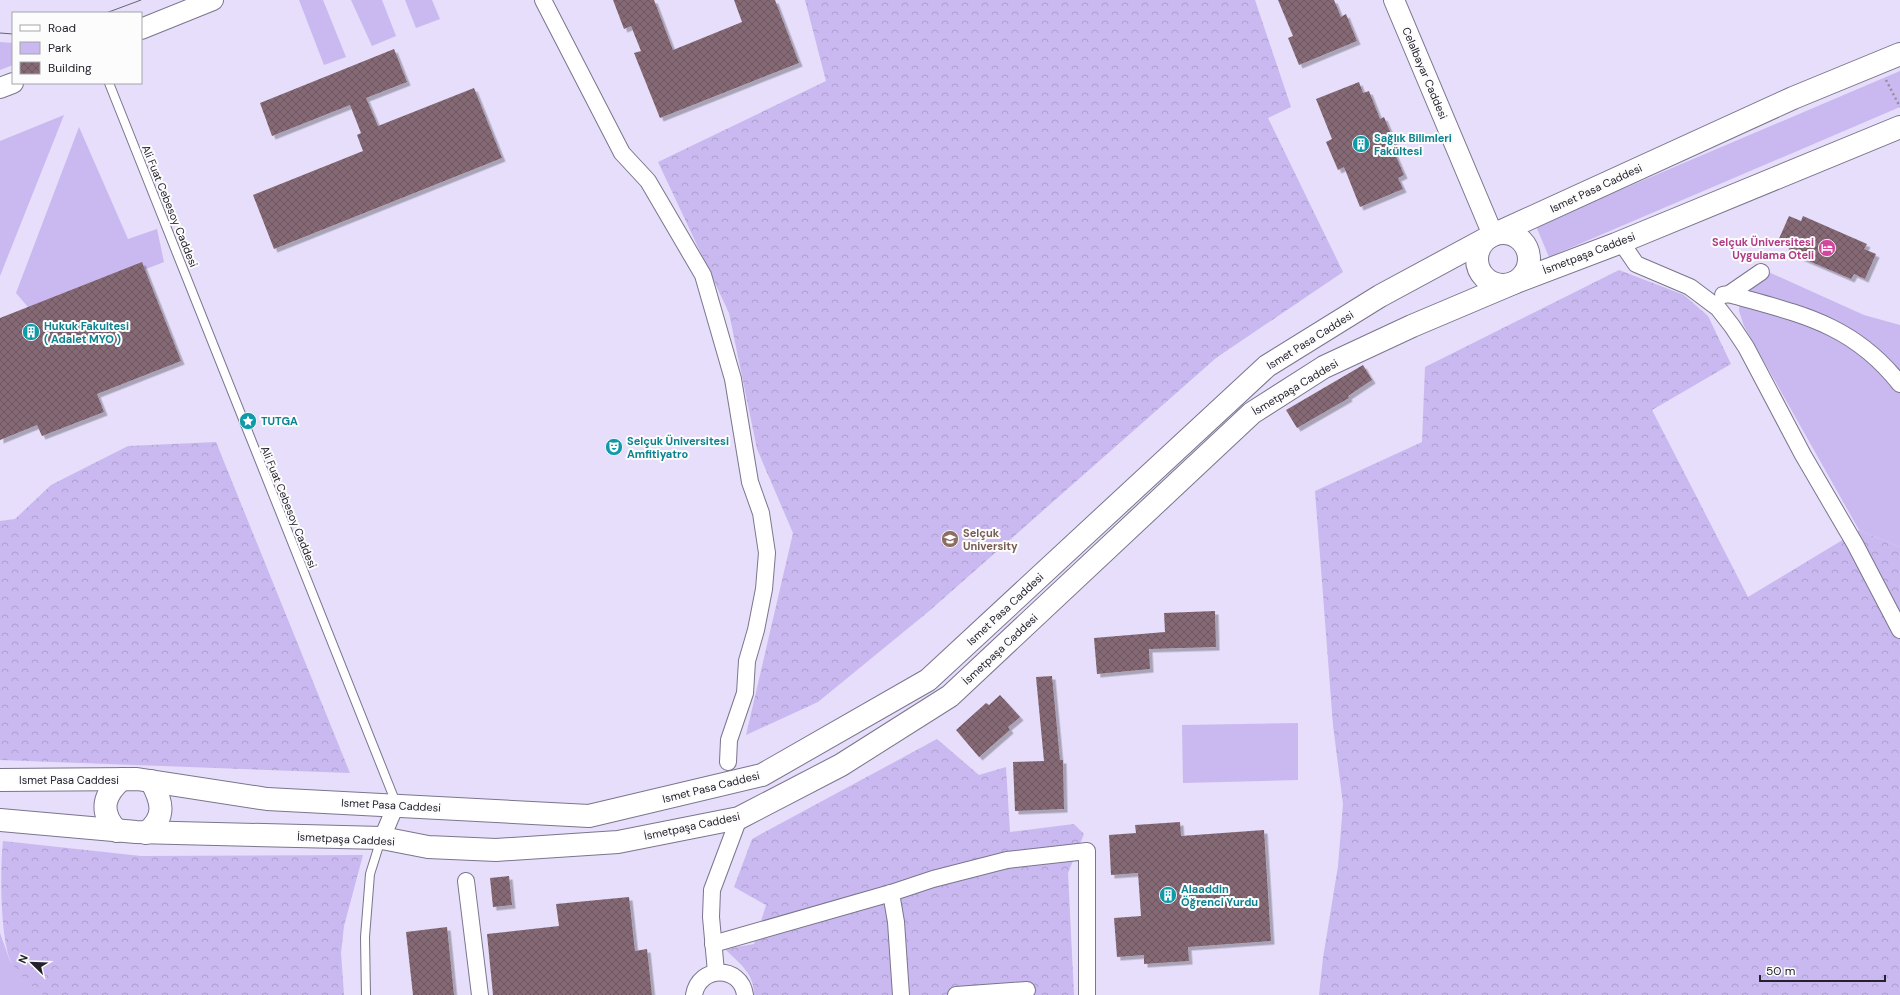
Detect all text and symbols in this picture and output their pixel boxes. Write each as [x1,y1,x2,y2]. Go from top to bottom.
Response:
legend [12,12,142,84]
text: Road [48,20,76,36]
street label: Celalbayar Caddesi [1399,25,1451,121]
text: Park [48,40,72,56]
text: Building [48,60,92,76]
place label: Sağlık Bilimleri Fakültesi [1374,131,1452,158]
building icon: Sağlık Bilimleri Fakültesi [1351,134,1371,154]
street label: Ali Fuat Cebesoy Caddesi [139,143,201,269]
street label: Ismet Pasa Caddesi [1548,161,1644,215]
street label: İsmetpaşa Caddesi [1541,229,1637,277]
place label: Selçuk Üniversitesi Uygulama Oteli [1712,235,1814,262]
hotel icon: Selçuk Üniversitesi Uygulama Oteli [1817,238,1837,258]
street label: Ismet Pasa Caddesi [1264,308,1356,372]
place label: Hukuk Fakultesi ( Adalet MYO ) [44,319,129,346]
building icon: Hukuk Fakultesi ( Adalet MYO ) [21,322,41,342]
street label: İsmetpaşa Caddesi [1250,356,1340,418]
place icon: TUTGA [238,411,258,431]
place label: TUTGA [261,414,298,428]
place label: Selçuk Üniversitesi Amfitiyatro [627,434,729,461]
theatre icon: Selçuk Üniversitesi Amfitiyatro [604,437,624,457]
street label: Ali Fuat Cebesoy Caddesi [258,444,320,570]
place label: Selçuk University [963,526,1018,553]
school or university icon: Selçuk University [940,529,960,549]
street label: Ismet Pasa Caddesi [964,570,1046,648]
street label: İsmetpaşa Caddesi [960,611,1040,687]
street label: Ismet Pasa Caddesi [661,768,761,806]
street label: Ismet Pasa Caddesi [19,773,119,787]
street label: Ismet Pasa Caddesi [341,795,441,815]
street label: İsmetpaşa Caddesi [643,809,741,843]
street label: İsmetpaşa Caddesi [297,829,395,849]
place label: Alaaddin Öğrenci Yurdu [1181,882,1258,909]
building icon: Alaaddin Öğrenci Yurdu [1158,885,1178,905]
north arrow [12,943,52,983]
text: N [15,953,31,966]
scale bar [1760,957,1885,983]
text: 50 m [1766,963,1795,979]

